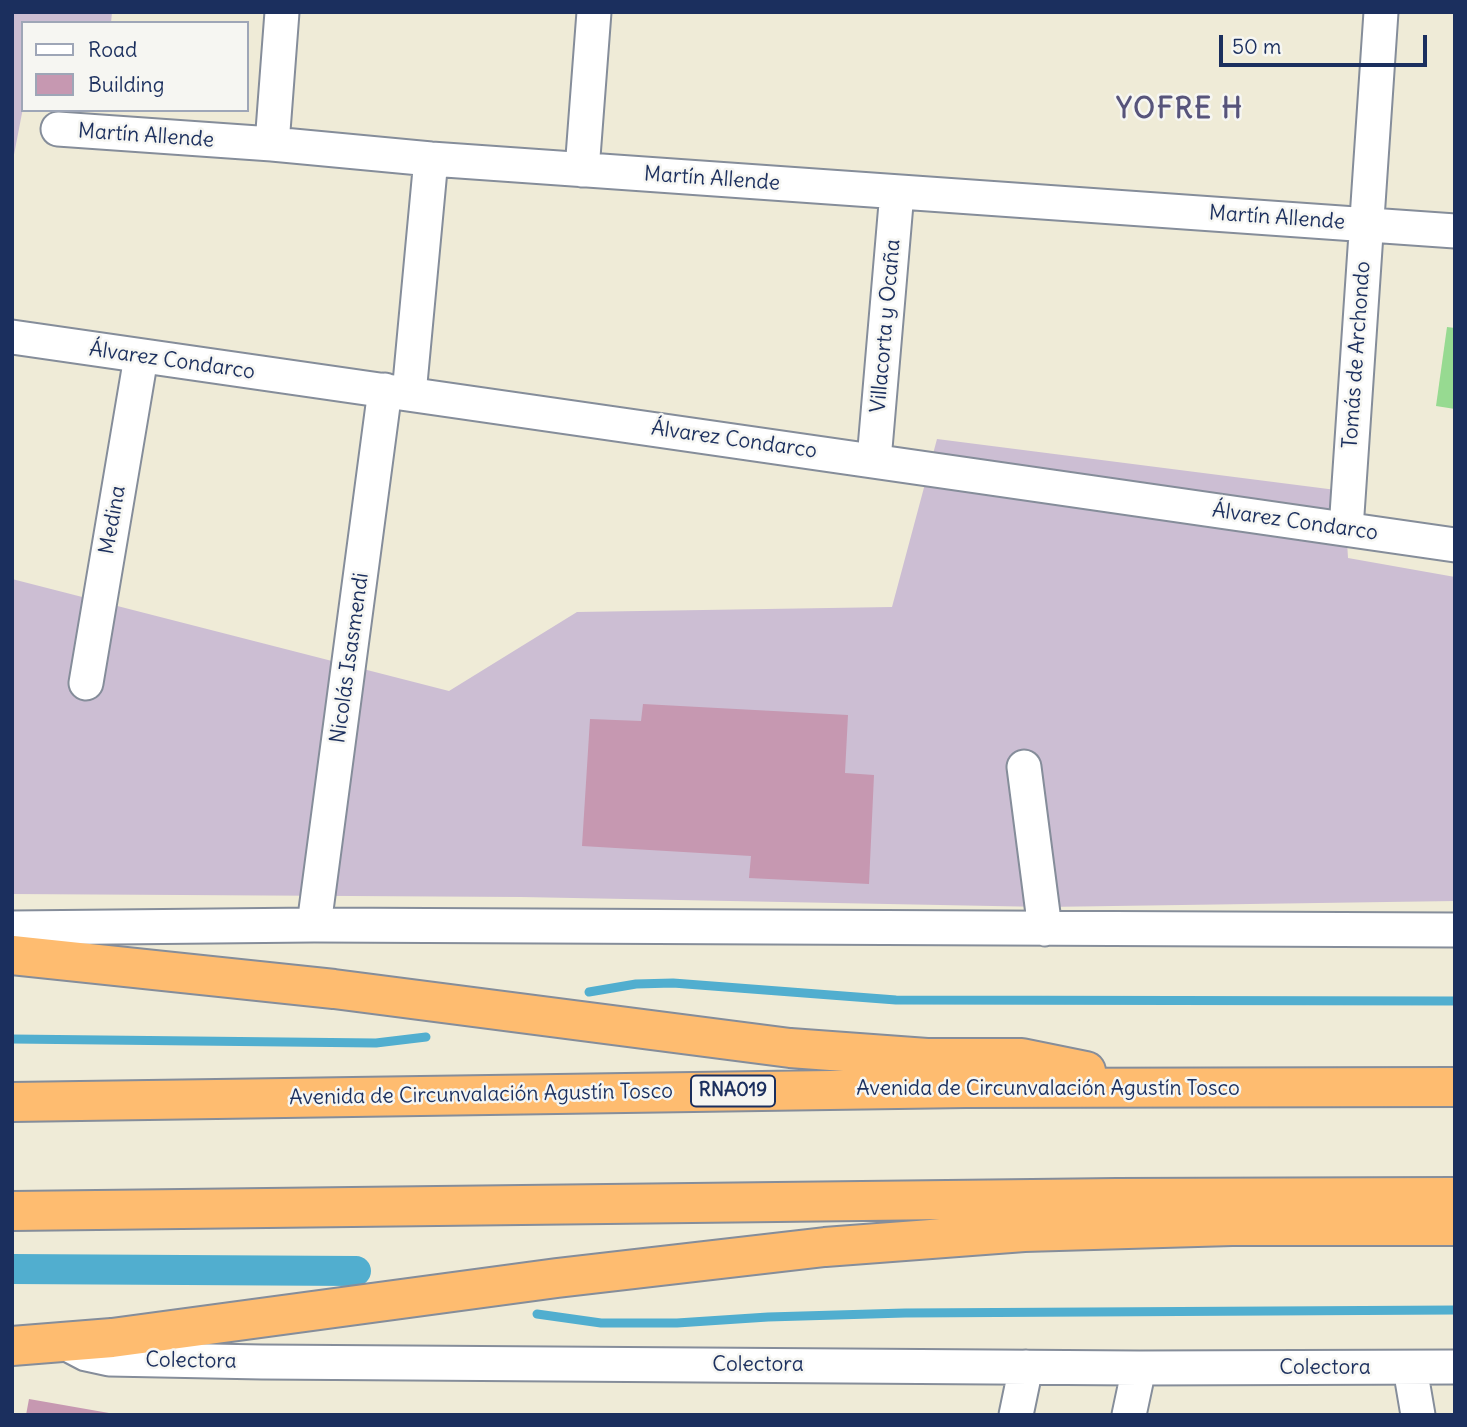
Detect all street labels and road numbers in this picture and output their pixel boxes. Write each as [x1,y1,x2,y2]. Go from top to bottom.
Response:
street label: Martín Allende [77,119,215,153]
street label: Martín Allende [643,162,781,196]
street label: Martín Allende [1208,201,1346,235]
street label: Villacorta y Ocaña [866,238,906,414]
street label: Tomás de Archondo [1338,260,1376,450]
street label: Álvarez Condarco [87,337,257,385]
street label: Álvarez Condarco [649,416,819,464]
street label: Medina [95,484,131,556]
street label: Álvarez Condarco [1210,498,1380,546]
street label: Nicolás Isasmendi [326,571,374,745]
road number: RNA019 [691,1076,775,1106]
street label: Avenida de Circunvalación Agustín Tosco [856,1076,1240,1102]
street label: Avenida de Circunvalación Agustín Tosco [289,1079,673,1111]
street label: Colectora [145,1348,237,1374]
street label: Colectora [712,1352,804,1378]
street label: Colectora [1279,1355,1371,1381]

